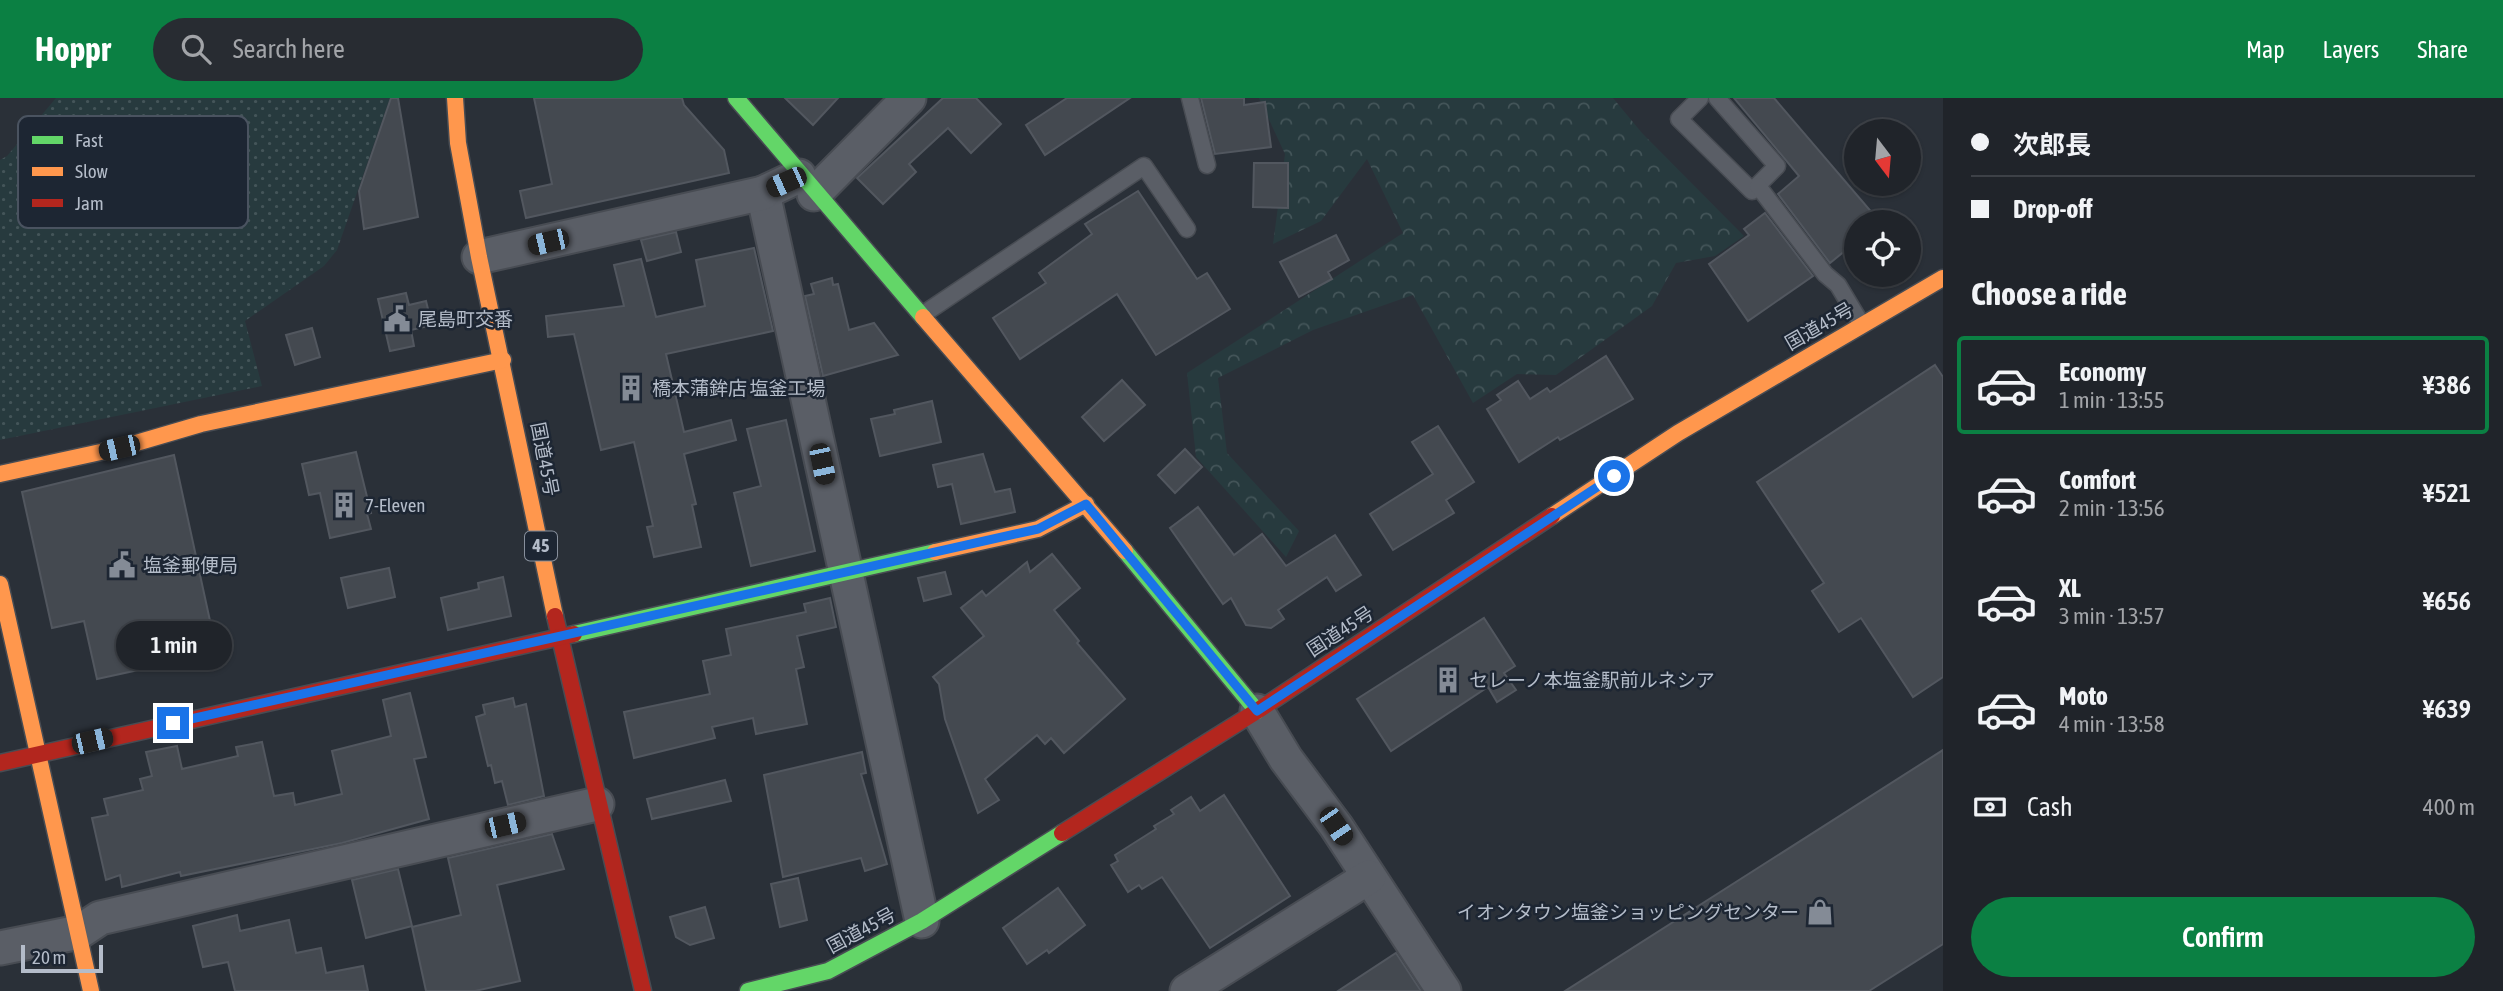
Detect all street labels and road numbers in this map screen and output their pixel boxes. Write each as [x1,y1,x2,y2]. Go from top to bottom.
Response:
street label: 国道45号 [1781,298,1857,354]
street label: 国道45号 [527,420,563,498]
road number: 45 [525,532,557,560]
street label: 国道45号 [1303,601,1377,661]
street label: 国道45号 [823,903,899,957]

